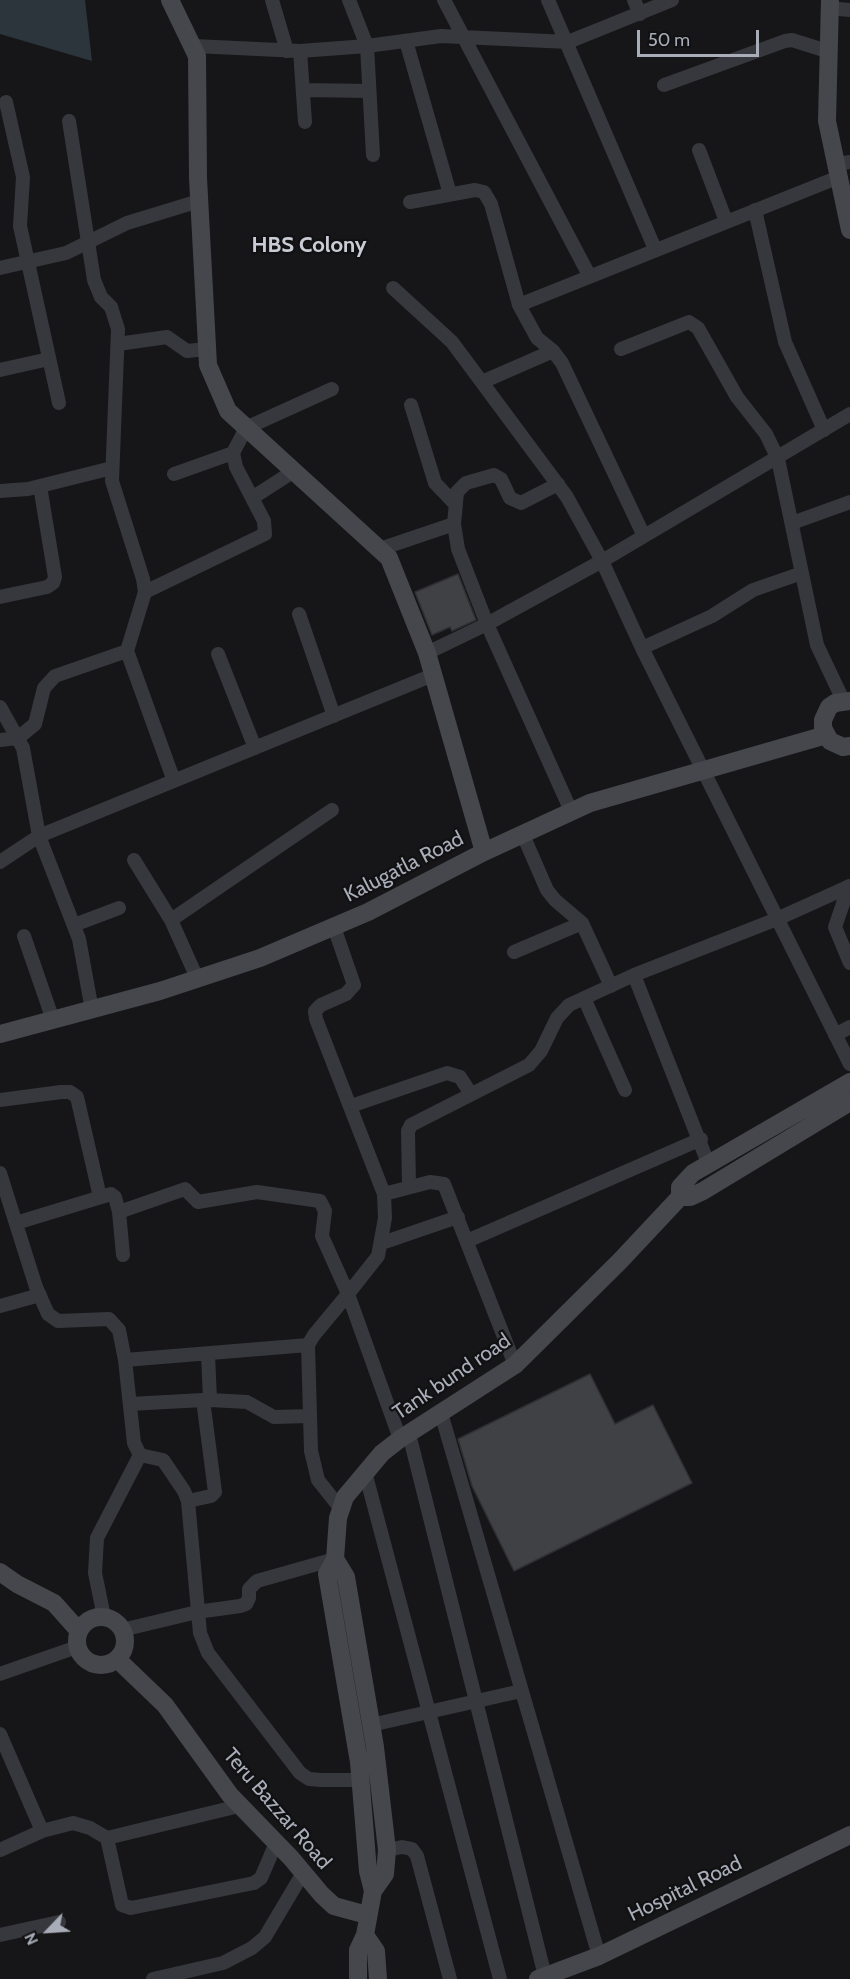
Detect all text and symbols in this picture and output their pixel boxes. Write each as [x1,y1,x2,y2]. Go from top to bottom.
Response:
scale bar [640,18,762,56]
text: 50 m [648,29,690,51]
district label: HBS Colony [251,233,367,259]
street label: Kalugatla Road [340,826,468,908]
street label: Tank bund road [388,1328,516,1426]
street label: Teru Bazzar Road [218,1743,336,1875]
street label: Hospital Road [624,1851,746,1927]
north arrow [18,1901,78,1961]
text: N [20,1930,42,1948]

